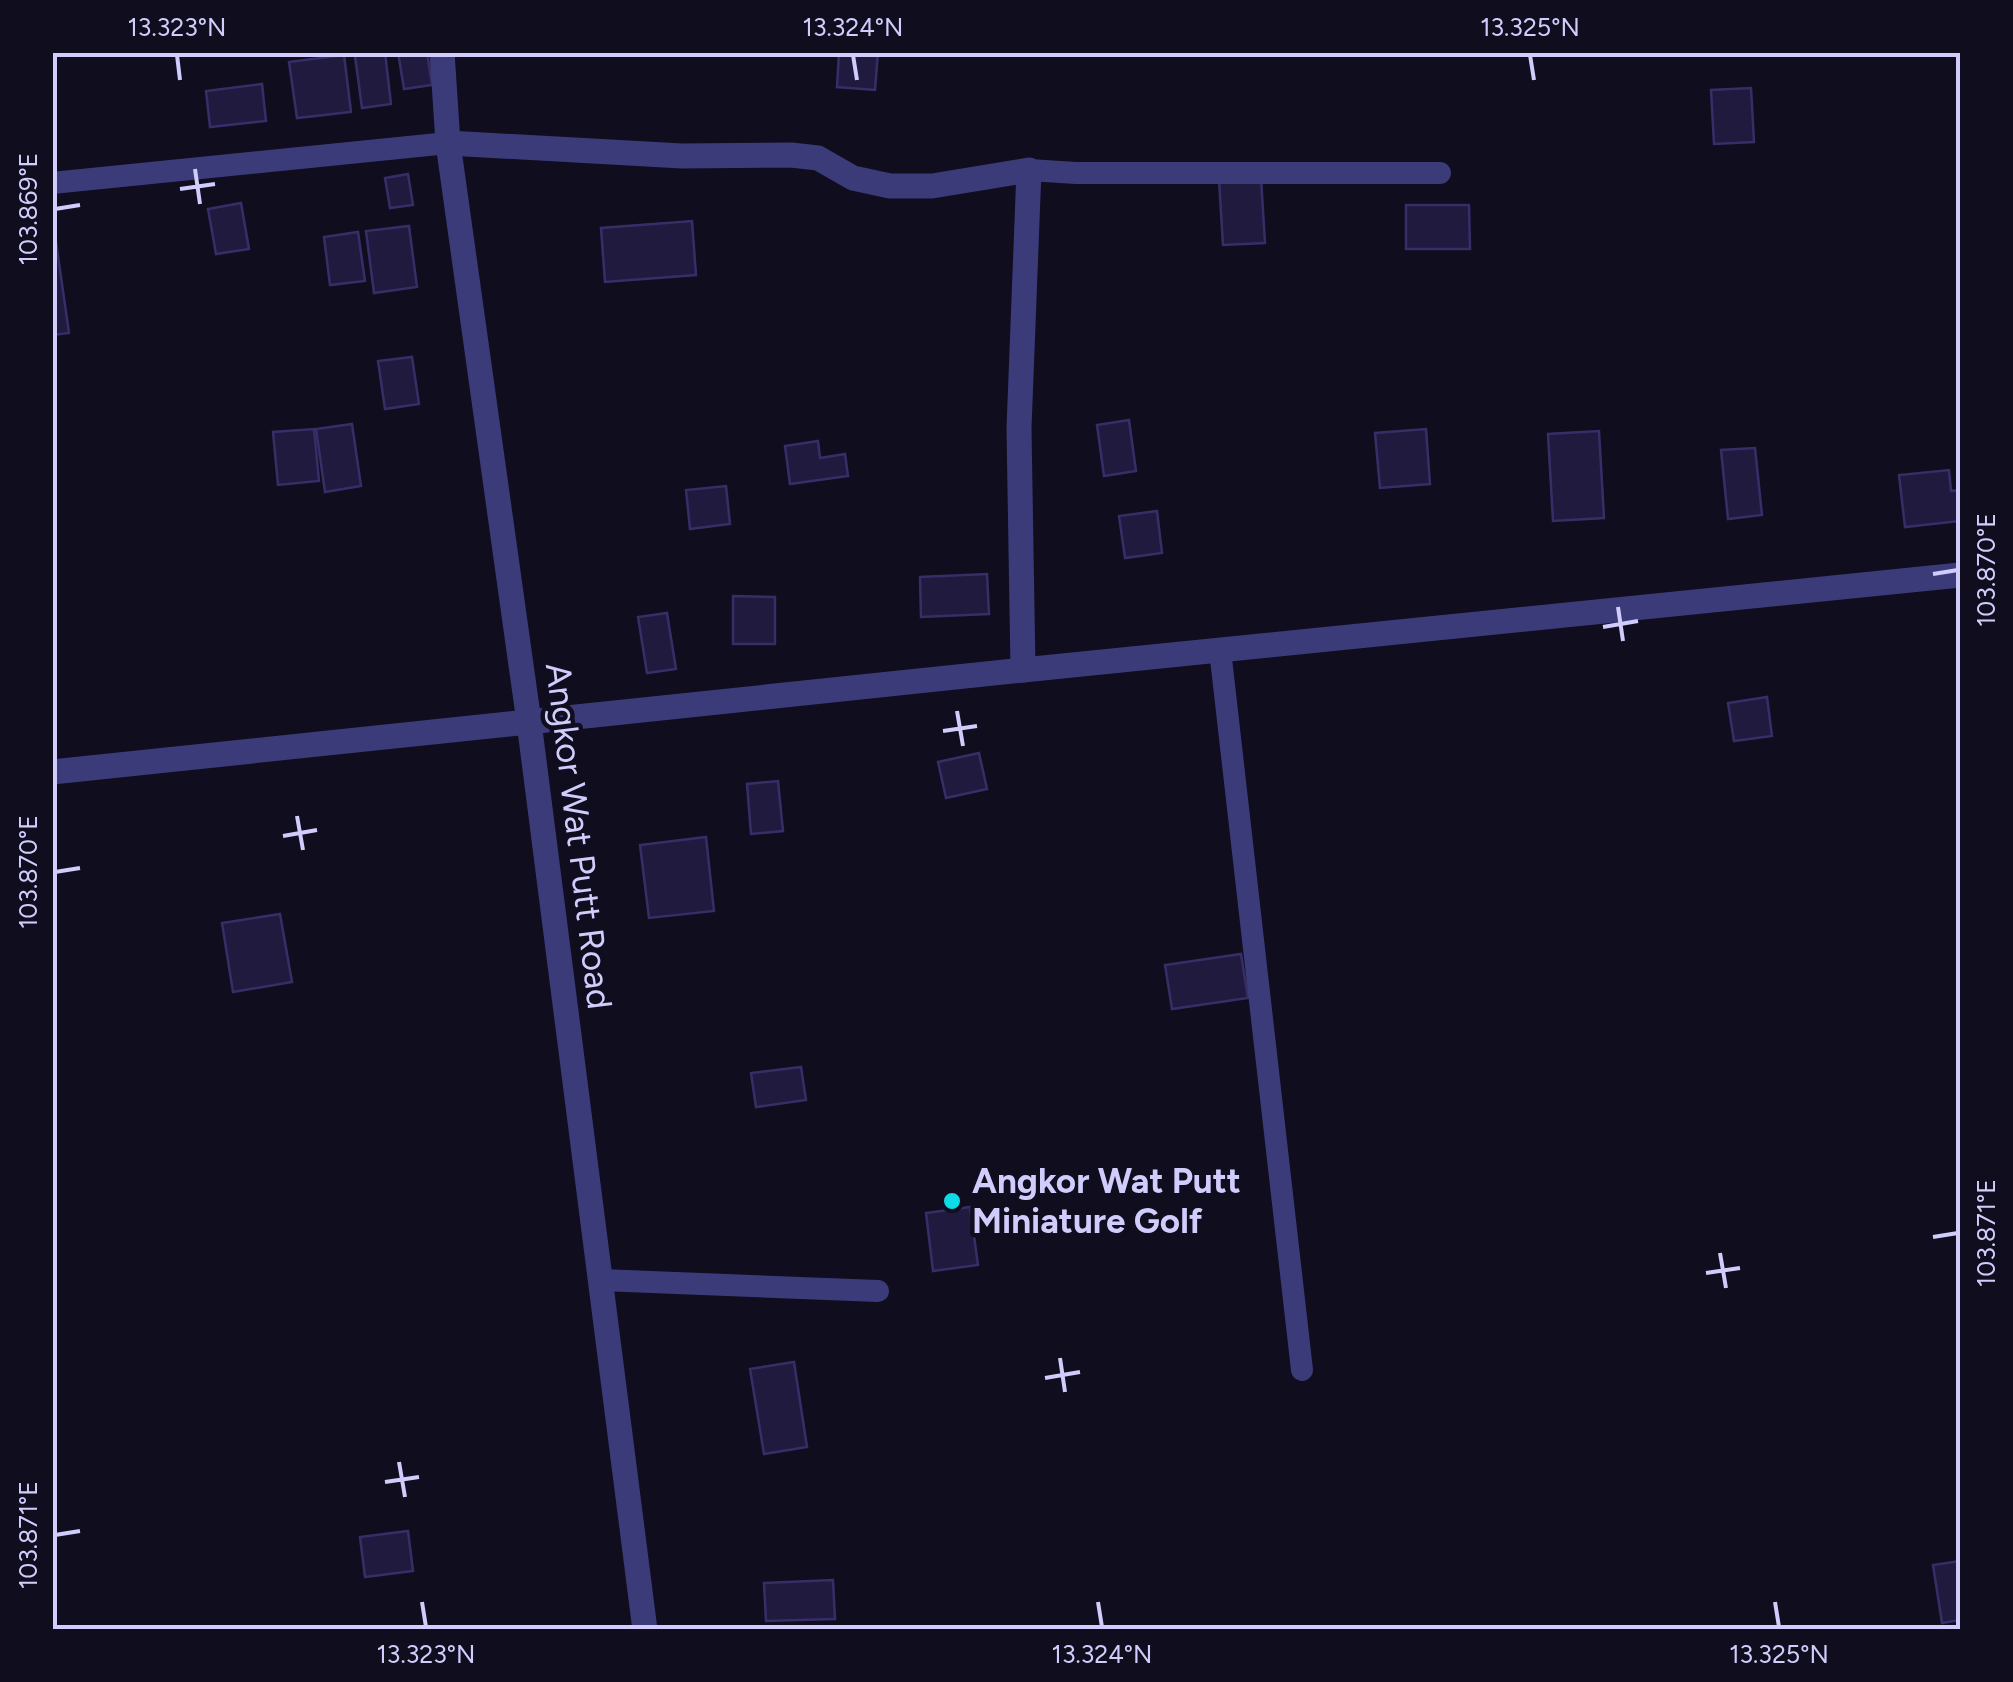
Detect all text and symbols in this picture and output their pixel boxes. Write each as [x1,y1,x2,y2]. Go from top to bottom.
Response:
text: 13.323°N [128,12,226,42]
text: 13.324°N [803,12,903,42]
text: 13.325°N [1480,12,1580,42]
text: 103.869°E [13,153,43,265]
text: 103.870°E [1971,513,2001,627]
street label: Angkor Wat Putt Road [537,661,621,1011]
text: 103.870°E [13,815,43,929]
place label: Angkor Wat Putt Miniature Golf [972,1160,1241,1242]
text: 103.871°E [1971,1179,2001,1287]
marker: Angkor Wat Putt Miniature Golf [941,1190,963,1212]
text: 103.871°E [13,1481,43,1589]
text: 13.323°N [377,1639,475,1669]
text: 13.324°N [1052,1639,1152,1669]
text: 13.325°N [1729,1639,1829,1669]

